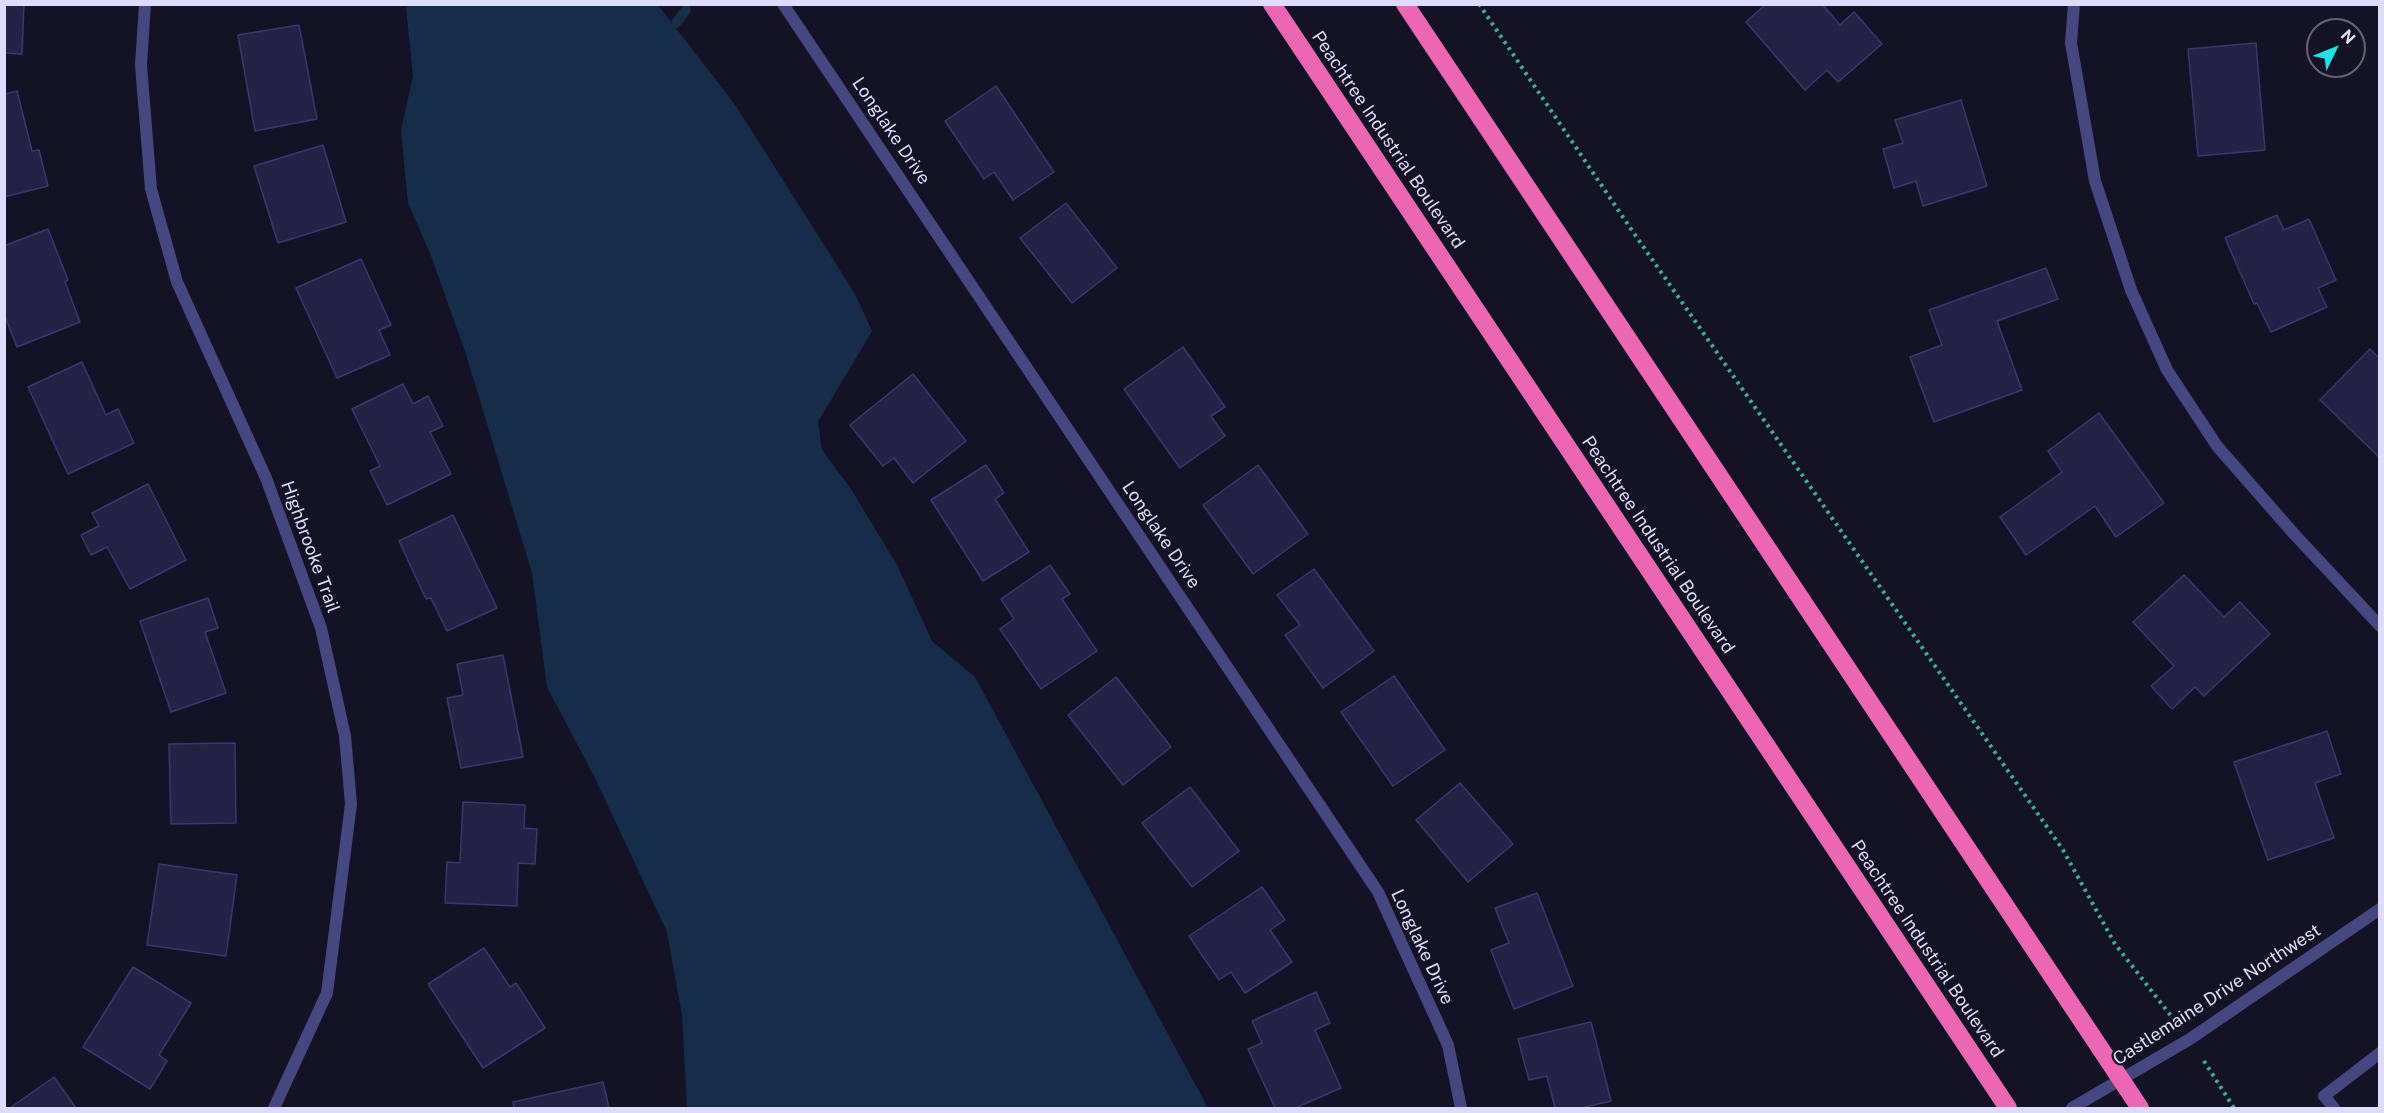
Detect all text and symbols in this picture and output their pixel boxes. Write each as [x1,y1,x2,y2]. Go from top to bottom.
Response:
north arrow [2306,18,2366,78]
text: N [2337,26,2359,48]
street label: Peachtree Industrial Boulevard [1307,27,1469,253]
street label: Longlake Drive [847,73,935,189]
street label: Peachtree Industrial Boulevard [1577,432,1739,658]
street label: Longlake Drive [1117,477,1205,593]
street label: Highbrooke Trail [276,478,344,616]
street label: Peachtree Industrial Boulevard [1846,836,2008,1062]
street label: Longlake Drive [1386,886,1458,1008]
street label: Castlemaine Drive Northwest [2109,920,2325,1070]

